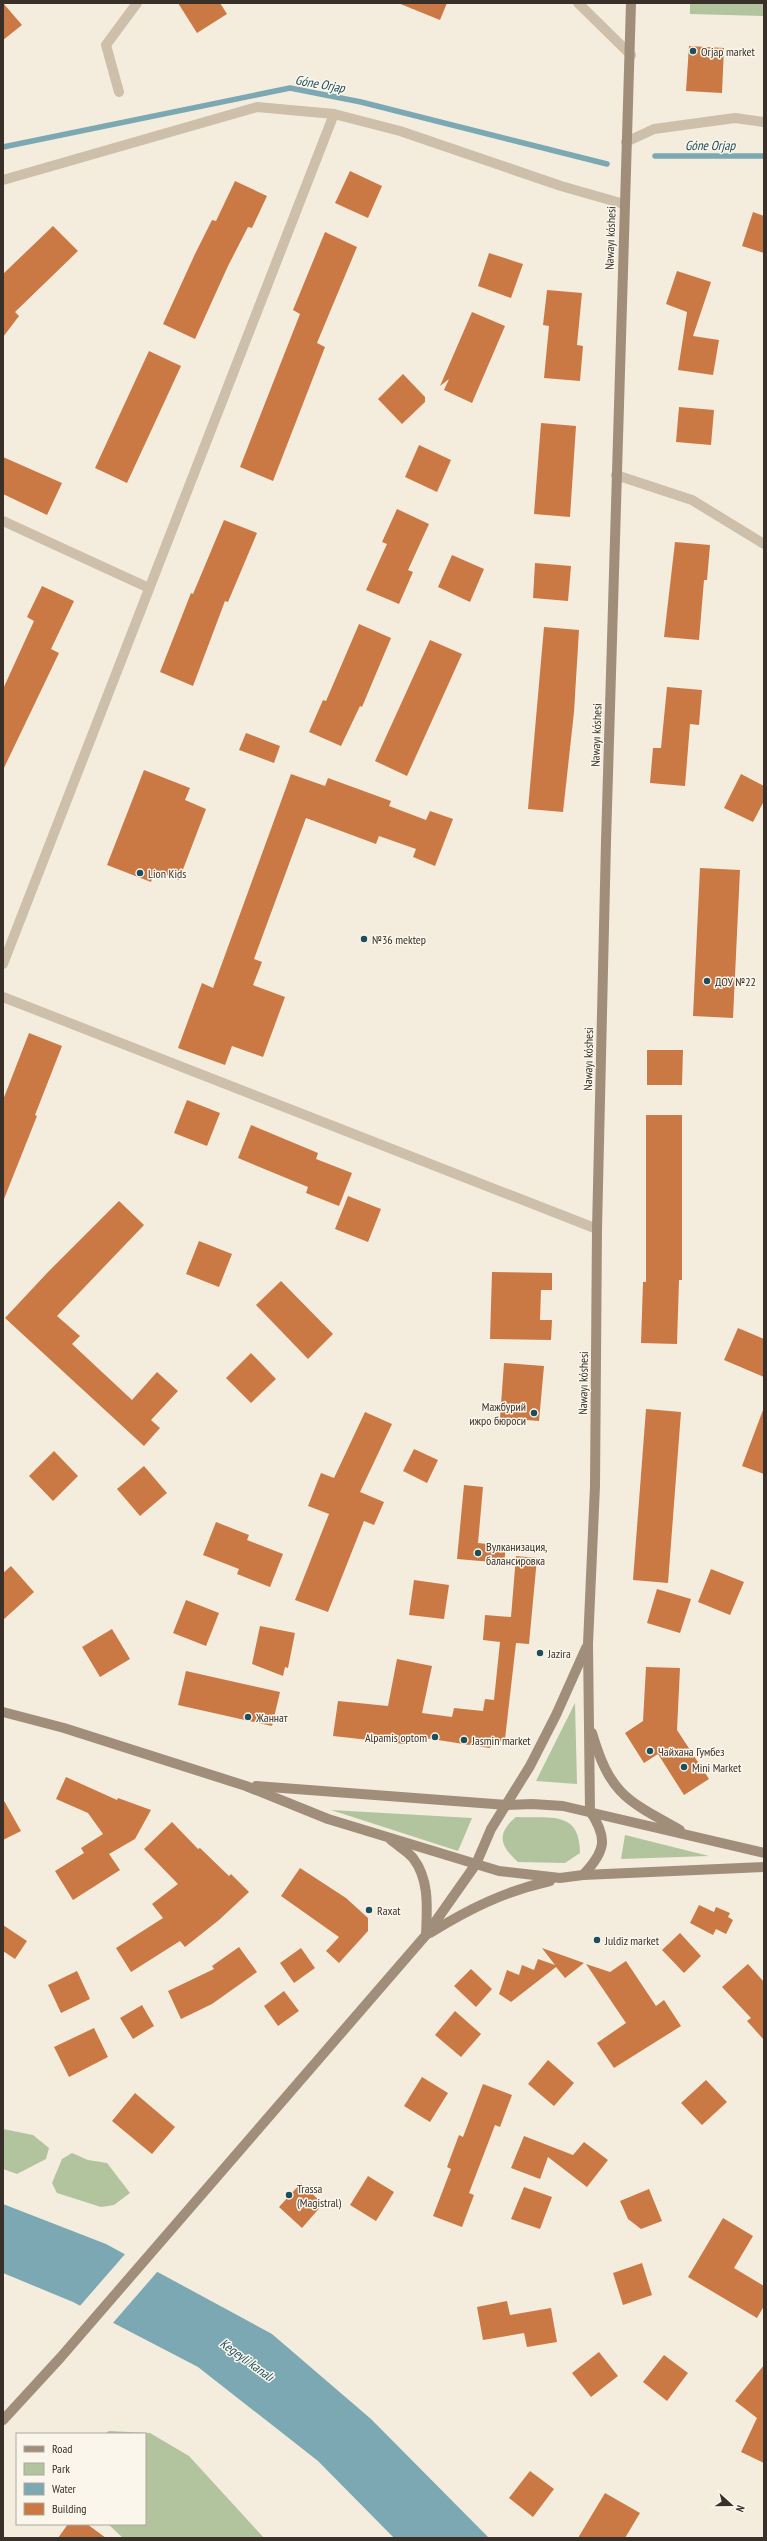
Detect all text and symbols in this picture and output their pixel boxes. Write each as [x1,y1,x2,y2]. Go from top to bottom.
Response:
place label: Orjap market [701,44,755,59]
marker: Orjap market [688,46,698,56]
water label: Góne Orjap [294,71,348,97]
water label: Góne Orjap [685,137,736,154]
street label: Nawayı kóshesi [601,206,619,270]
street label: Nawayı kóshesi [587,703,605,767]
place label: Lion Kids [148,866,186,881]
marker: Lion Kids [135,868,145,878]
place label: №36 mektep [372,932,426,947]
marker: №36 mektep [359,934,369,944]
place label: ДОУ №22 [715,974,756,989]
marker: ДОУ №22 [702,976,712,986]
street label: Nawayı kóshesi [580,1027,596,1091]
street label: Nawayı kóshesi [575,1351,591,1415]
place label: Мажбурий ижро бюроси [469,1399,526,1428]
marker: Мажбурий ижро бюроси [529,1408,539,1418]
place label: Вулканизация, балансировка [486,1539,547,1568]
marker: Вулканизация, балансировка [473,1548,483,1558]
place label: Jazira [547,1646,571,1661]
marker: Jazira [535,1648,545,1658]
place label: Жаннат [255,1710,288,1725]
marker: Жаннат [243,1712,253,1722]
place label: Alpamis optom [365,1730,427,1745]
marker: Alpamis optom [430,1732,440,1742]
place label: Jasmin market [471,1733,531,1748]
marker: Jasmin market [459,1735,469,1745]
place label: Чайхана Гумбез [658,1744,725,1759]
marker: Чайхана Гумбез [645,1746,655,1756]
place label: Mini Market [692,1760,742,1775]
marker: Mini Market [679,1762,689,1772]
place label: Raxat [377,1903,401,1918]
marker: Raxat [364,1905,374,1915]
place label: Juldiz market [604,1933,660,1948]
marker: Juldiz market [592,1935,602,1945]
place label: Trassa (Magistral) [297,2181,341,2210]
marker: Trassa (Magistral) [284,2190,294,2200]
water label: Kegeyli kanalı [217,2335,278,2386]
legend [16,2433,146,2525]
text: Road [52,2441,72,2456]
text: Park [52,2461,70,2476]
text: Water [52,2481,77,2496]
north arrow [711,2485,751,2525]
text: Building [52,2501,87,2516]
text: N [733,2503,748,2514]

